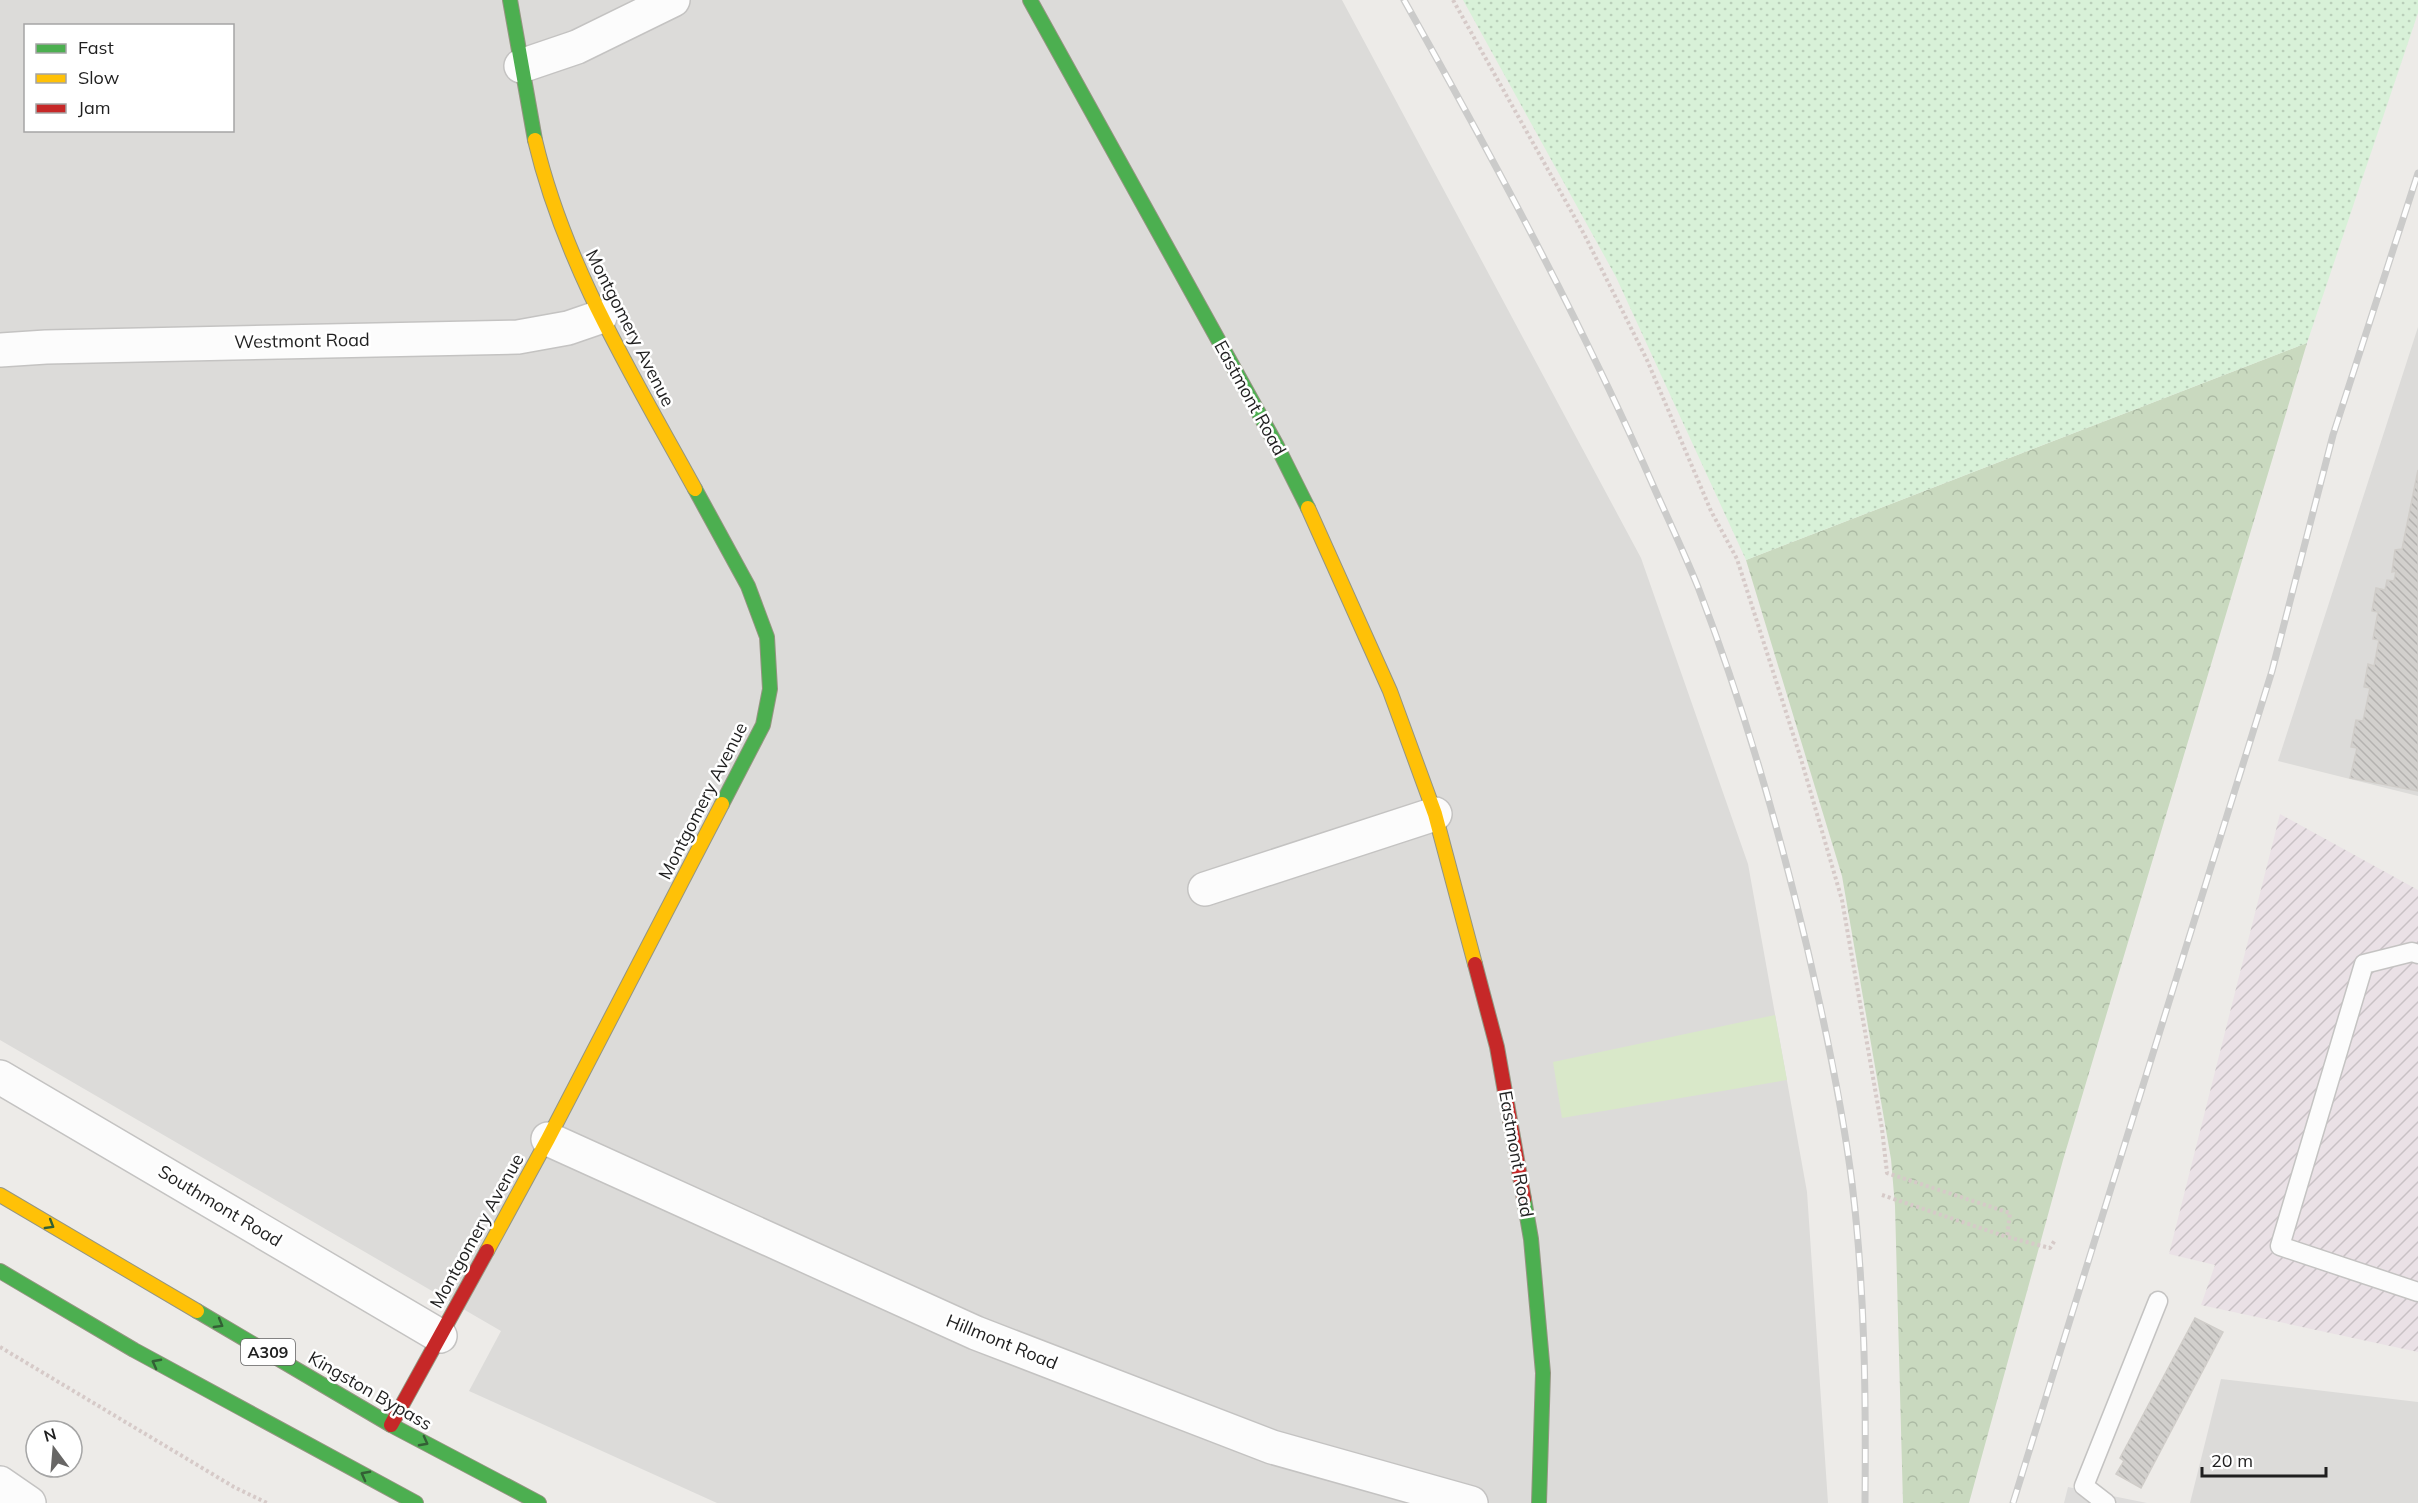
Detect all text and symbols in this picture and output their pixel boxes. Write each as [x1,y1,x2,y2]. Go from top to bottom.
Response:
legend [24,24,234,132]
text: Fast [78,36,114,59]
text: Slow [78,66,120,89]
text: Jam [78,96,111,119]
street label: Montgomery Avenue [581,245,680,410]
street label: Westmont Road [234,328,370,353]
street label: Eastmont Road [1209,336,1292,459]
street label: Montgomery Avenue [653,718,752,883]
street label: Eastmont Road [1494,1089,1539,1219]
street label: Montgomery Avenue [425,1149,529,1312]
street label: Southmont Road [154,1160,286,1252]
one-way arrow [44,1218,54,1230]
street label: Hillmont Road [943,1309,1061,1374]
one-way arrow [213,1316,223,1328]
road number: A309 [241,1339,295,1365]
street label: Kingston Bypass [304,1346,436,1435]
one-way arrow [152,1359,163,1370]
north arrow [24,1419,84,1479]
text: N [41,1423,58,1446]
one-way arrow [418,1435,428,1446]
scale bar [2202,1440,2326,1478]
text: 20 m [2211,1449,2253,1472]
one-way arrow [361,1471,371,1482]

